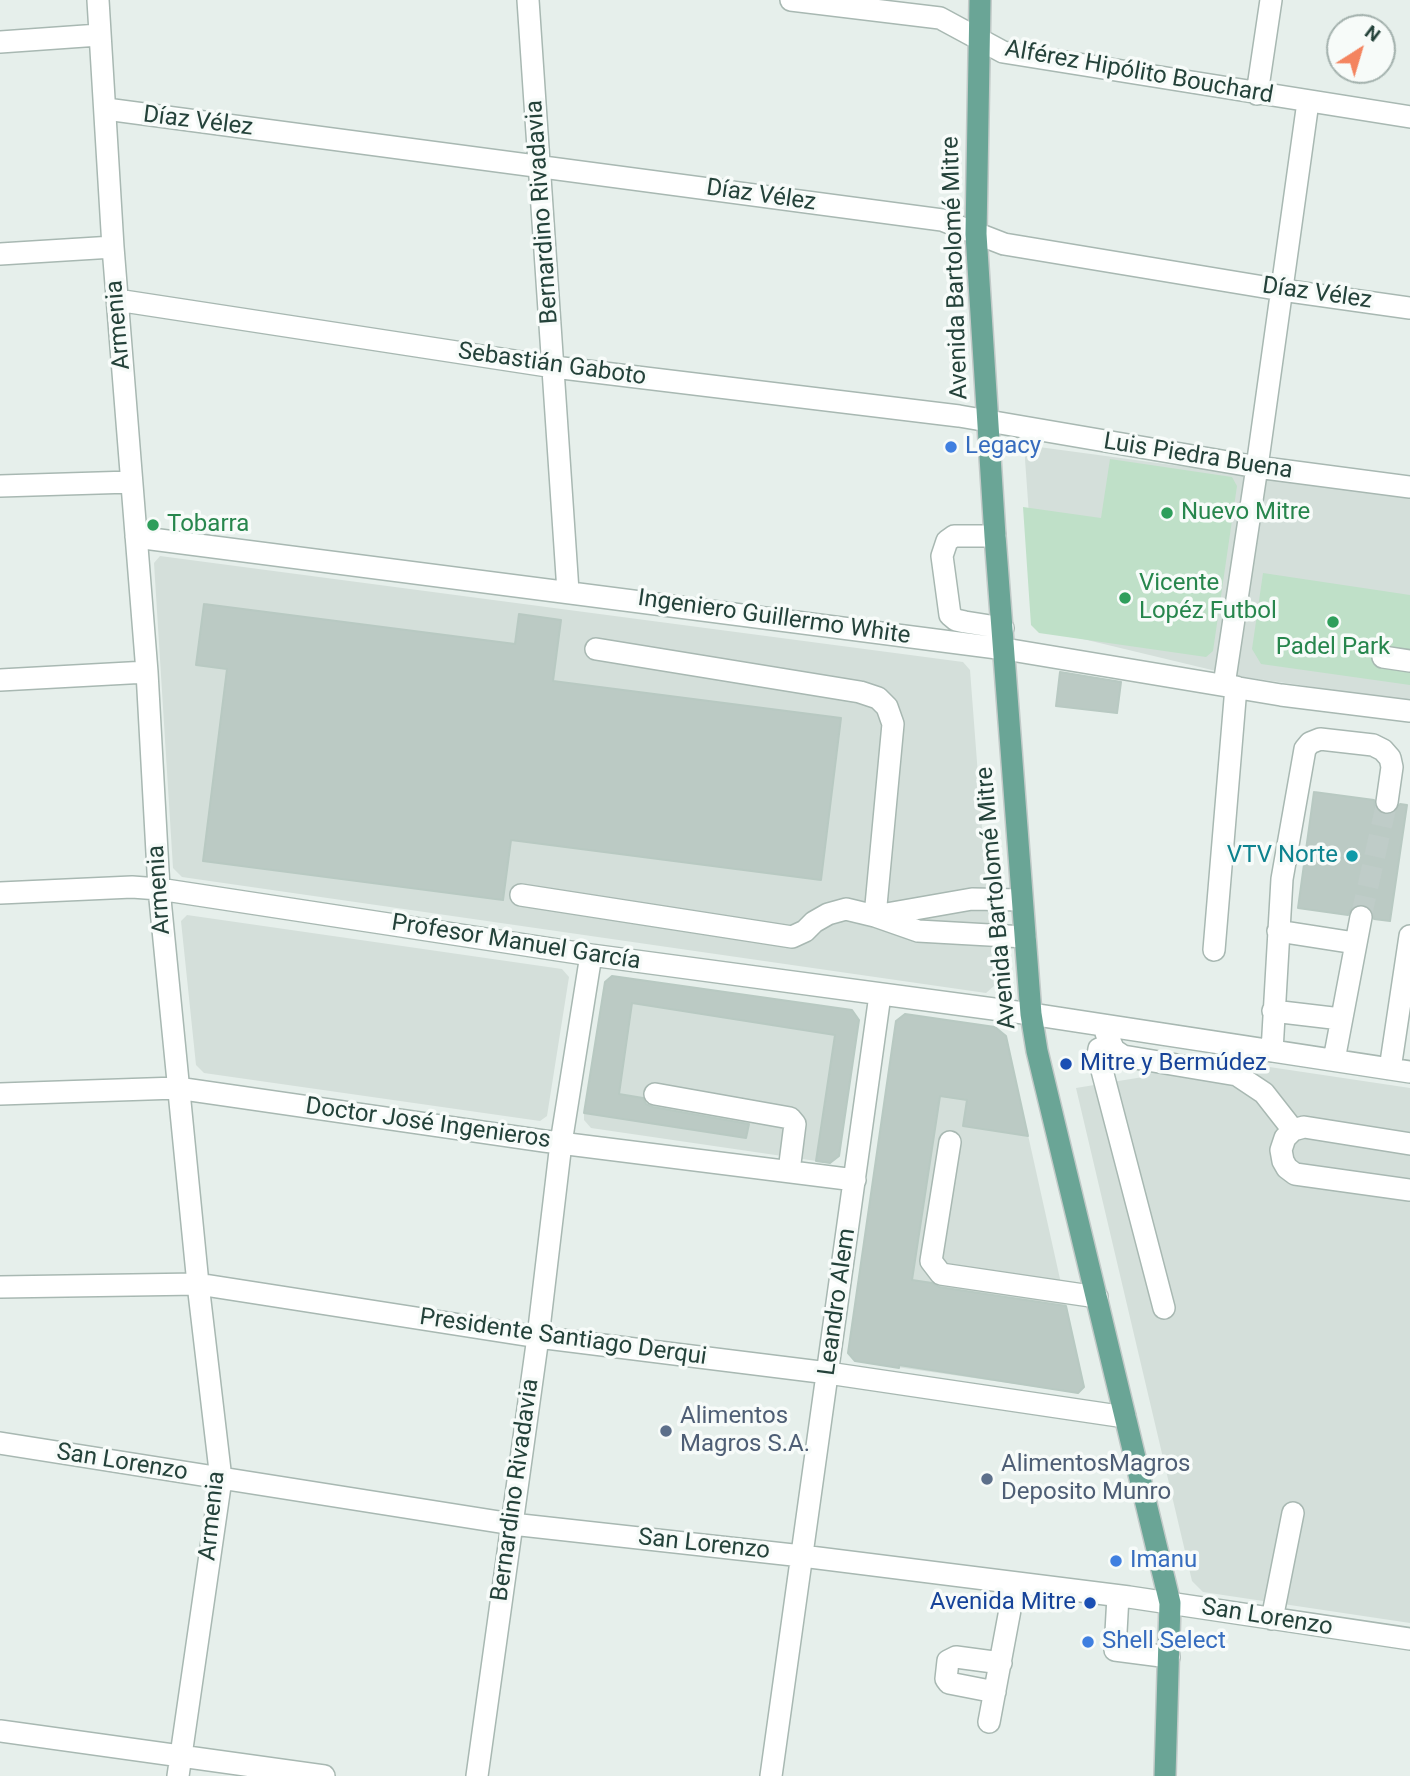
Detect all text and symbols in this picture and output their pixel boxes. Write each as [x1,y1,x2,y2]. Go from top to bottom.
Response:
north arrow [1326,14,1396,84]
text: N [1360,20,1385,47]
street label: Alférez Hipólito Bouchard [1003,35,1275,111]
street label: Bernardino Rivadavia [521,99,565,325]
street label: Díaz Vélez [141,101,255,143]
street label: Avenida Bartolomé Mitre [937,136,975,400]
street label: Díaz Vélez [704,174,818,218]
street label: Díaz Vélez [1260,272,1374,316]
street label: Armenia [101,279,137,371]
street label: Sebastián Gaboto [456,338,648,392]
street label: Luis Piedra Buena [1101,428,1295,486]
place label: Legacy [965,433,1041,461]
marker: Legacy [943,439,959,455]
place label: Nuevo Mitre [1181,499,1310,527]
marker: Nuevo Mitre [1159,505,1175,521]
place label: Tobarra [167,511,249,539]
marker: Tobarra [145,517,161,533]
place label: Vicente Lopéz Futbol [1139,570,1277,626]
street label: Ingeniero Guillermo White [636,585,912,651]
marker: Vicente Lopéz Futbol [1117,590,1133,606]
marker: Padel Park [1325,614,1341,630]
place label: Padel Park [1276,634,1390,662]
street label: Avenida Bartolomé Mitre [971,766,1023,1030]
place label: VTV Norte [1227,842,1338,870]
street label: Armenia [143,844,177,936]
marker: VTV Norte [1344,848,1360,864]
street label: Profesor Manuel García [390,909,642,977]
place label: Mitre y Bermúdez [1080,1050,1267,1078]
marker: Mitre y Bermúdez [1058,1056,1074,1072]
street label: Doctor José Ingenieros [304,1093,552,1155]
street label: Leandro Alem [813,1227,863,1377]
street label: Presidente Santiago Derqui [418,1304,708,1372]
street label: Bernardino Rivadavia [486,1377,546,1603]
place label: Alimentos Magros S.A. [680,1403,810,1459]
marker: Alimentos Magros S.A. [658,1423,674,1439]
street label: San Lorenzo [54,1438,190,1488]
place label: AlimentosMagros Deposito Munro [1001,1451,1191,1507]
street label: Armenia [194,1470,232,1562]
marker: AlimentosMagros Deposito Munro [979,1471,995,1487]
street label: San Lorenzo [637,1524,771,1566]
place label: Imanu [1130,1547,1197,1575]
marker: Imanu [1108,1553,1124,1569]
place label: Avenida Mitre [930,1589,1076,1617]
street label: San Lorenzo [1199,1593,1335,1643]
marker: Avenida Mitre [1082,1595,1098,1611]
place label: Shell Select [1102,1628,1226,1656]
marker: Shell Select [1080,1634,1096,1650]

